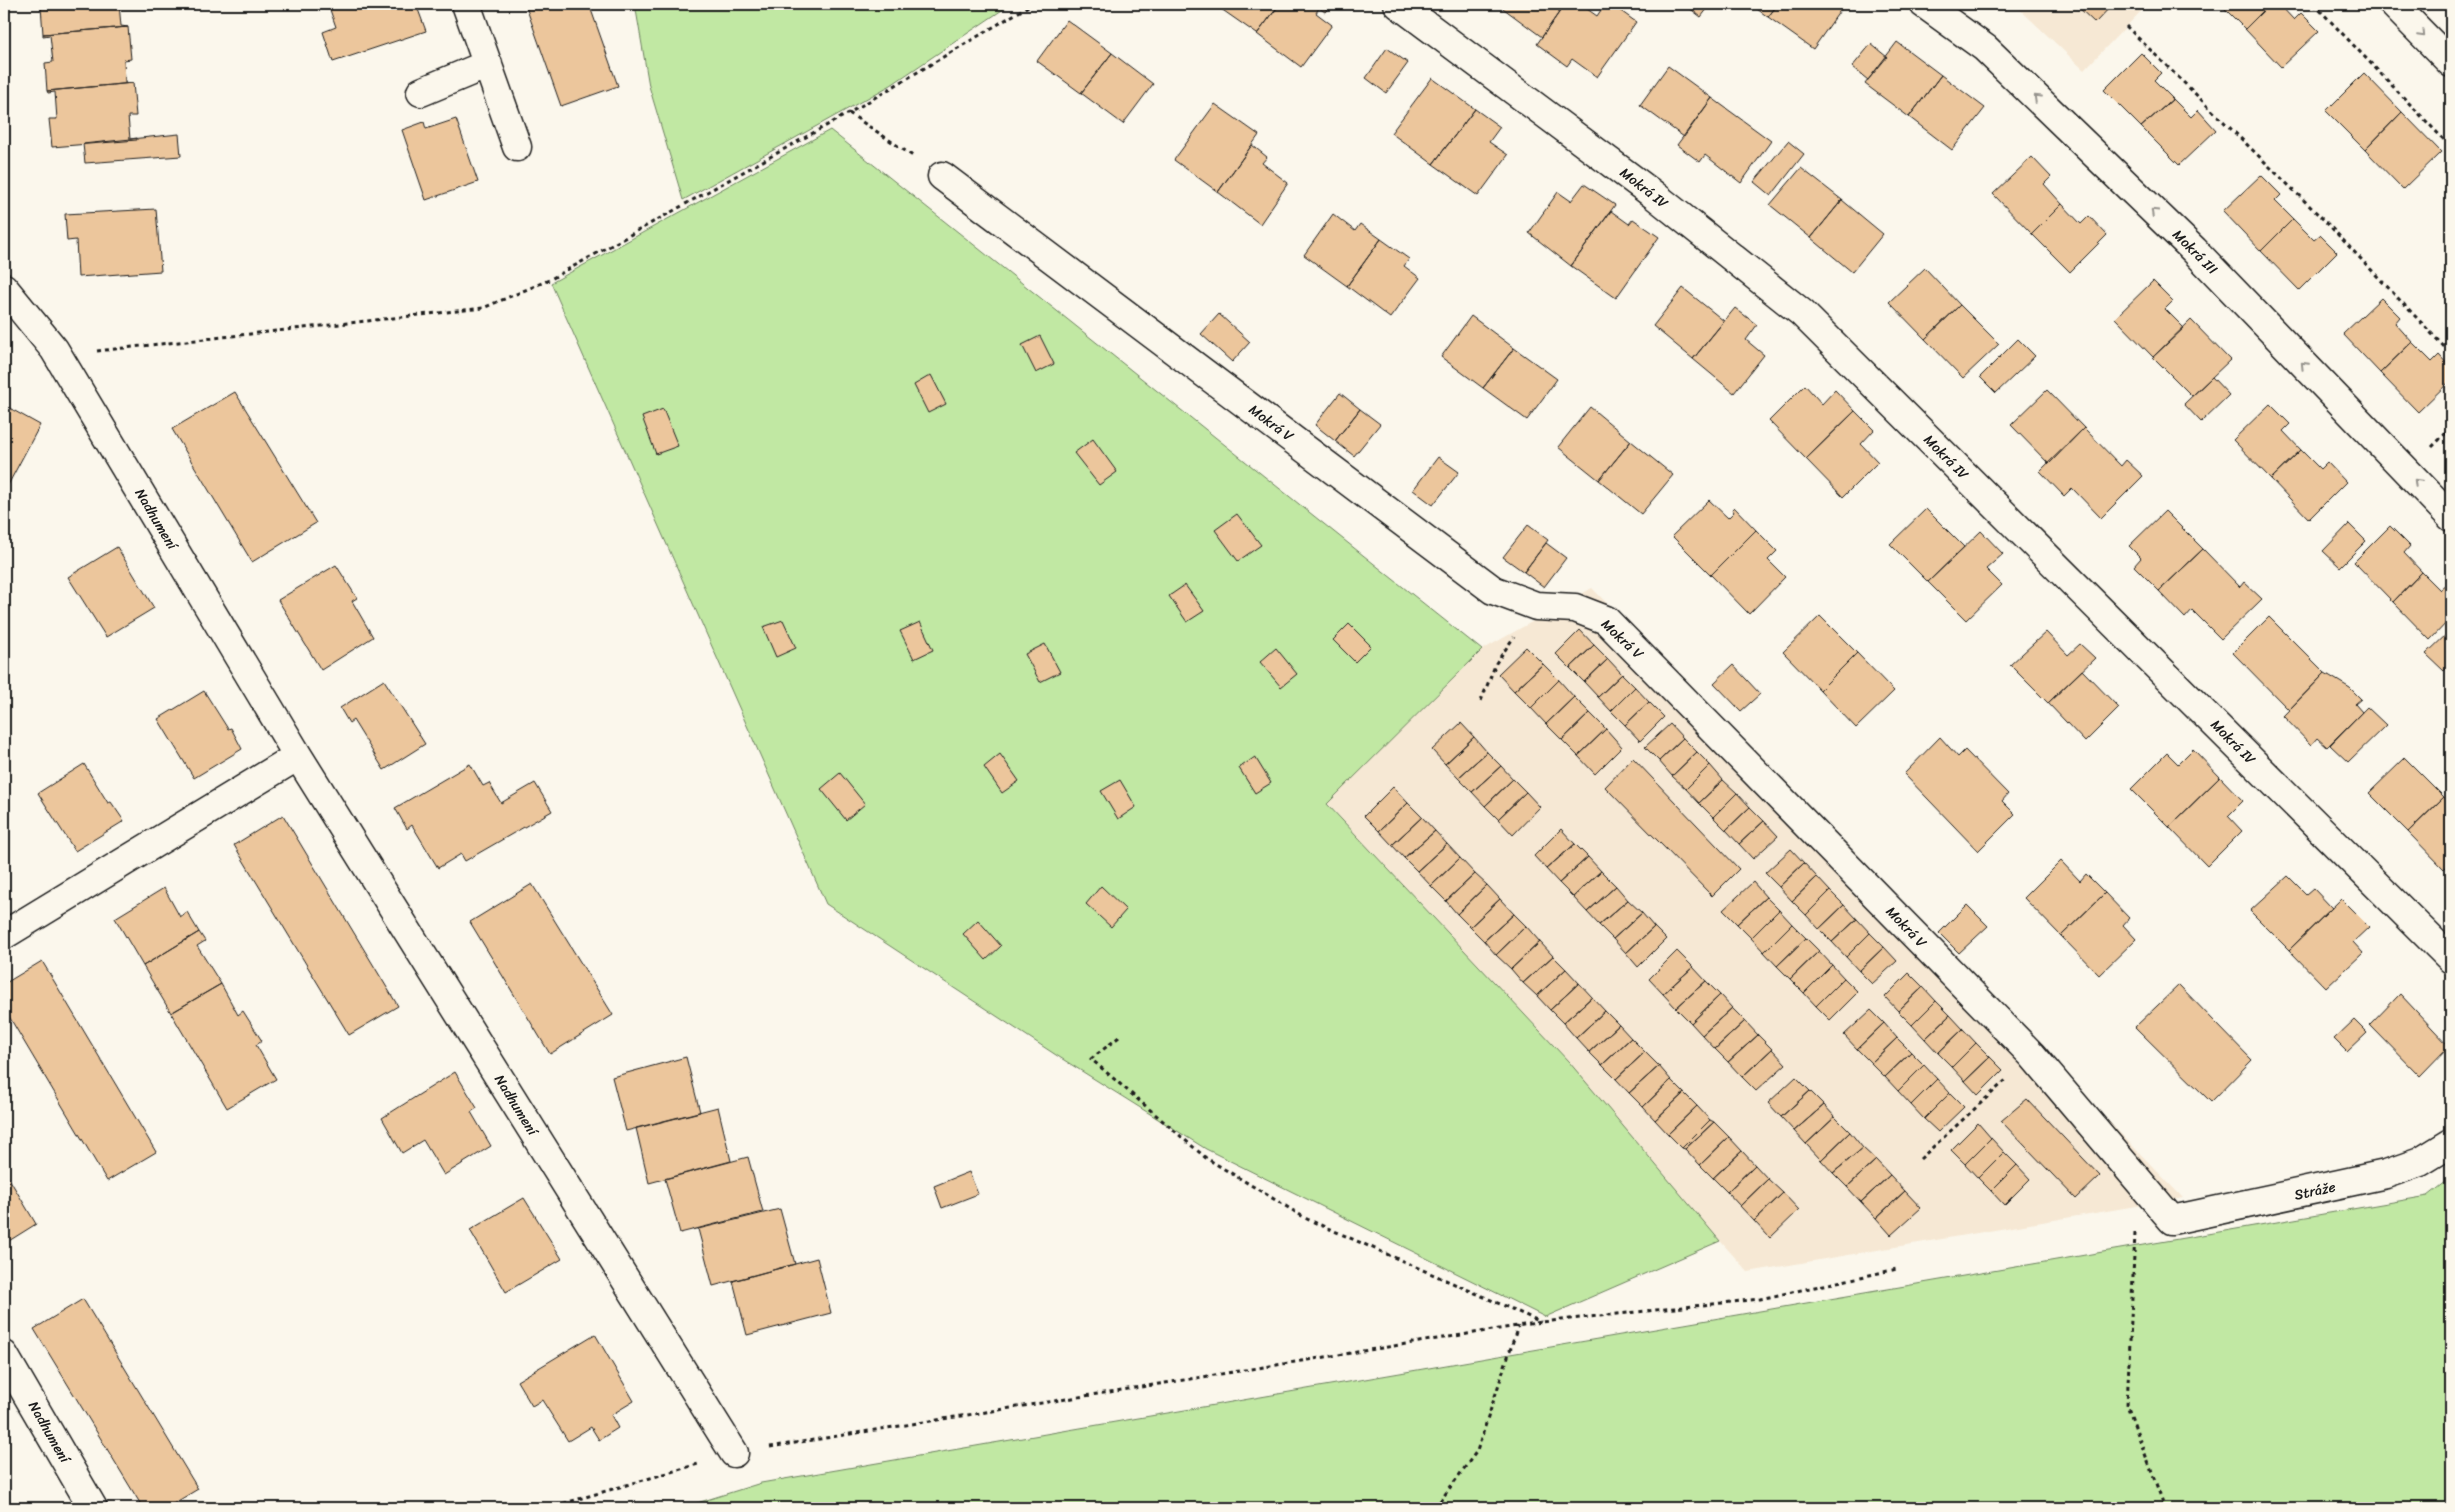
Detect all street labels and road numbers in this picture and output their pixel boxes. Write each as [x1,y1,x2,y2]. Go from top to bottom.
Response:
street label: Mokrá IV [1614,161,1674,216]
street label: Mokrá III [2166,223,2224,281]
street label: Mokrá V [1243,398,1299,449]
street label: Mokrá IV [1917,428,1975,486]
street label: Nadhumení [128,483,185,556]
street label: Mokrá V [1595,613,1650,666]
street label: Mokrá IV [2204,713,2262,771]
street label: Mokrá V [1879,900,1933,954]
street label: Nadhumení [487,1070,546,1142]
street label: Stráže [2292,1174,2338,1208]
street label: Nadhumení [21,1396,78,1469]

